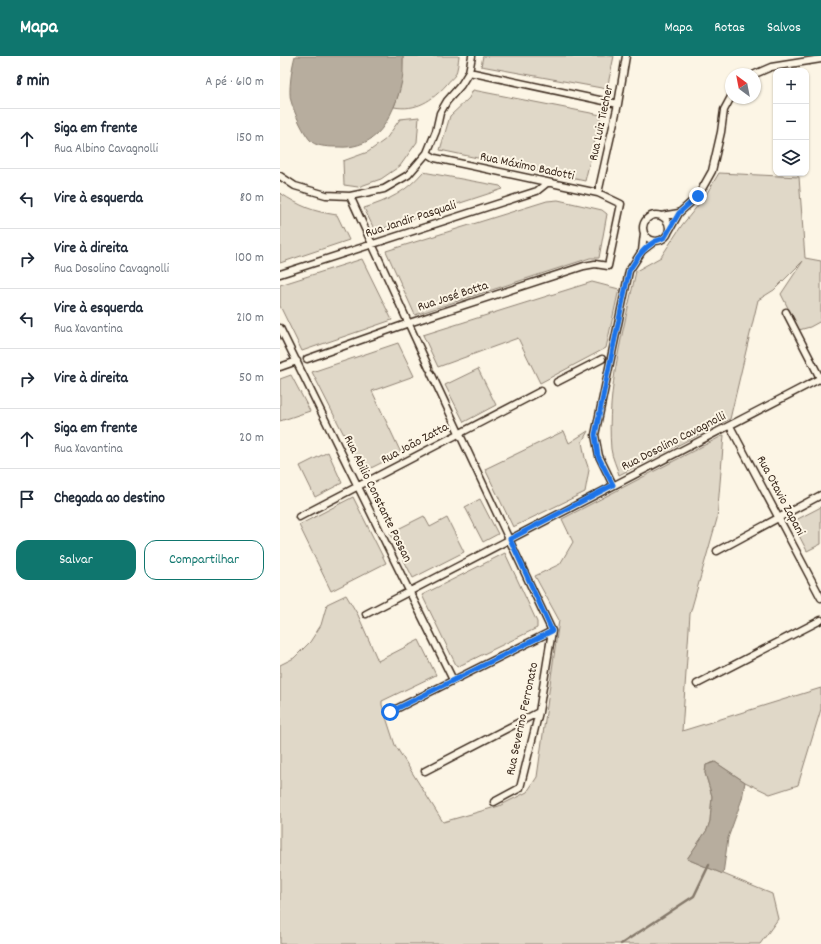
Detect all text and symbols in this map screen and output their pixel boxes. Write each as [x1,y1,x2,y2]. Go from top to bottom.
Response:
text: Mapa [20,15,58,42]
text: Mapa [664,18,692,38]
text: Rotas [714,18,745,38]
text: Salvos [767,18,801,38]
north arrow [725,68,761,104]
map controls [773,68,809,176]
button: + [773,68,809,104]
text: 8 min [16,70,49,94]
text: A pé · 610 m [205,73,264,92]
street label: Rua Luiz Tiecher [585,83,619,163]
button: − [773,104,809,140]
text: Siga em frente [54,118,137,140]
icon: ahead [16,128,38,150]
text: 150 m [236,129,264,148]
text: Rua Albino Cavagnolli [54,140,158,159]
button: layers [773,140,809,176]
street label: Rua Máximo Badotti [478,148,577,186]
route end [689,187,707,205]
icon: left [16,188,38,210]
text: Vire à esquerda [54,188,143,210]
text: 80 m [240,189,264,208]
street label: Rua Jandir Pasquali [363,196,459,244]
text: Vire à direita [54,238,128,260]
icon: right [16,248,38,270]
text: 100 m [235,249,264,268]
text: Rua Dosolino Cavagnolli [54,260,169,279]
street label: Rua José Botta [415,276,492,317]
text: Vire à esquerda [54,298,143,320]
icon: left [16,308,38,330]
text: 210 m [236,309,264,328]
text: Rua Xavantina [54,320,123,339]
icon: right [16,368,38,390]
text: Vire à direita [54,368,128,390]
text: 50 m [239,369,264,388]
street label: Rua Dosolino Cavagnolli [618,407,730,477]
text: Siga em frente [54,418,137,440]
street label: Rua João Zatta [378,418,453,470]
icon: ahead [16,428,38,450]
text: 20 m [239,429,264,448]
street label: Rua Abilio Constante Possan [338,432,416,566]
text: Rua Xavantina [54,440,123,459]
street label: Rua Otavio Zapani [751,453,809,540]
icon: arrive [16,488,38,510]
text: Chegada ao destino [54,488,165,510]
button: Salvar [16,540,136,580]
button: Compartilhar [144,540,264,580]
street label: Rua Severino Ferronato [502,660,544,777]
route start [381,703,399,721]

